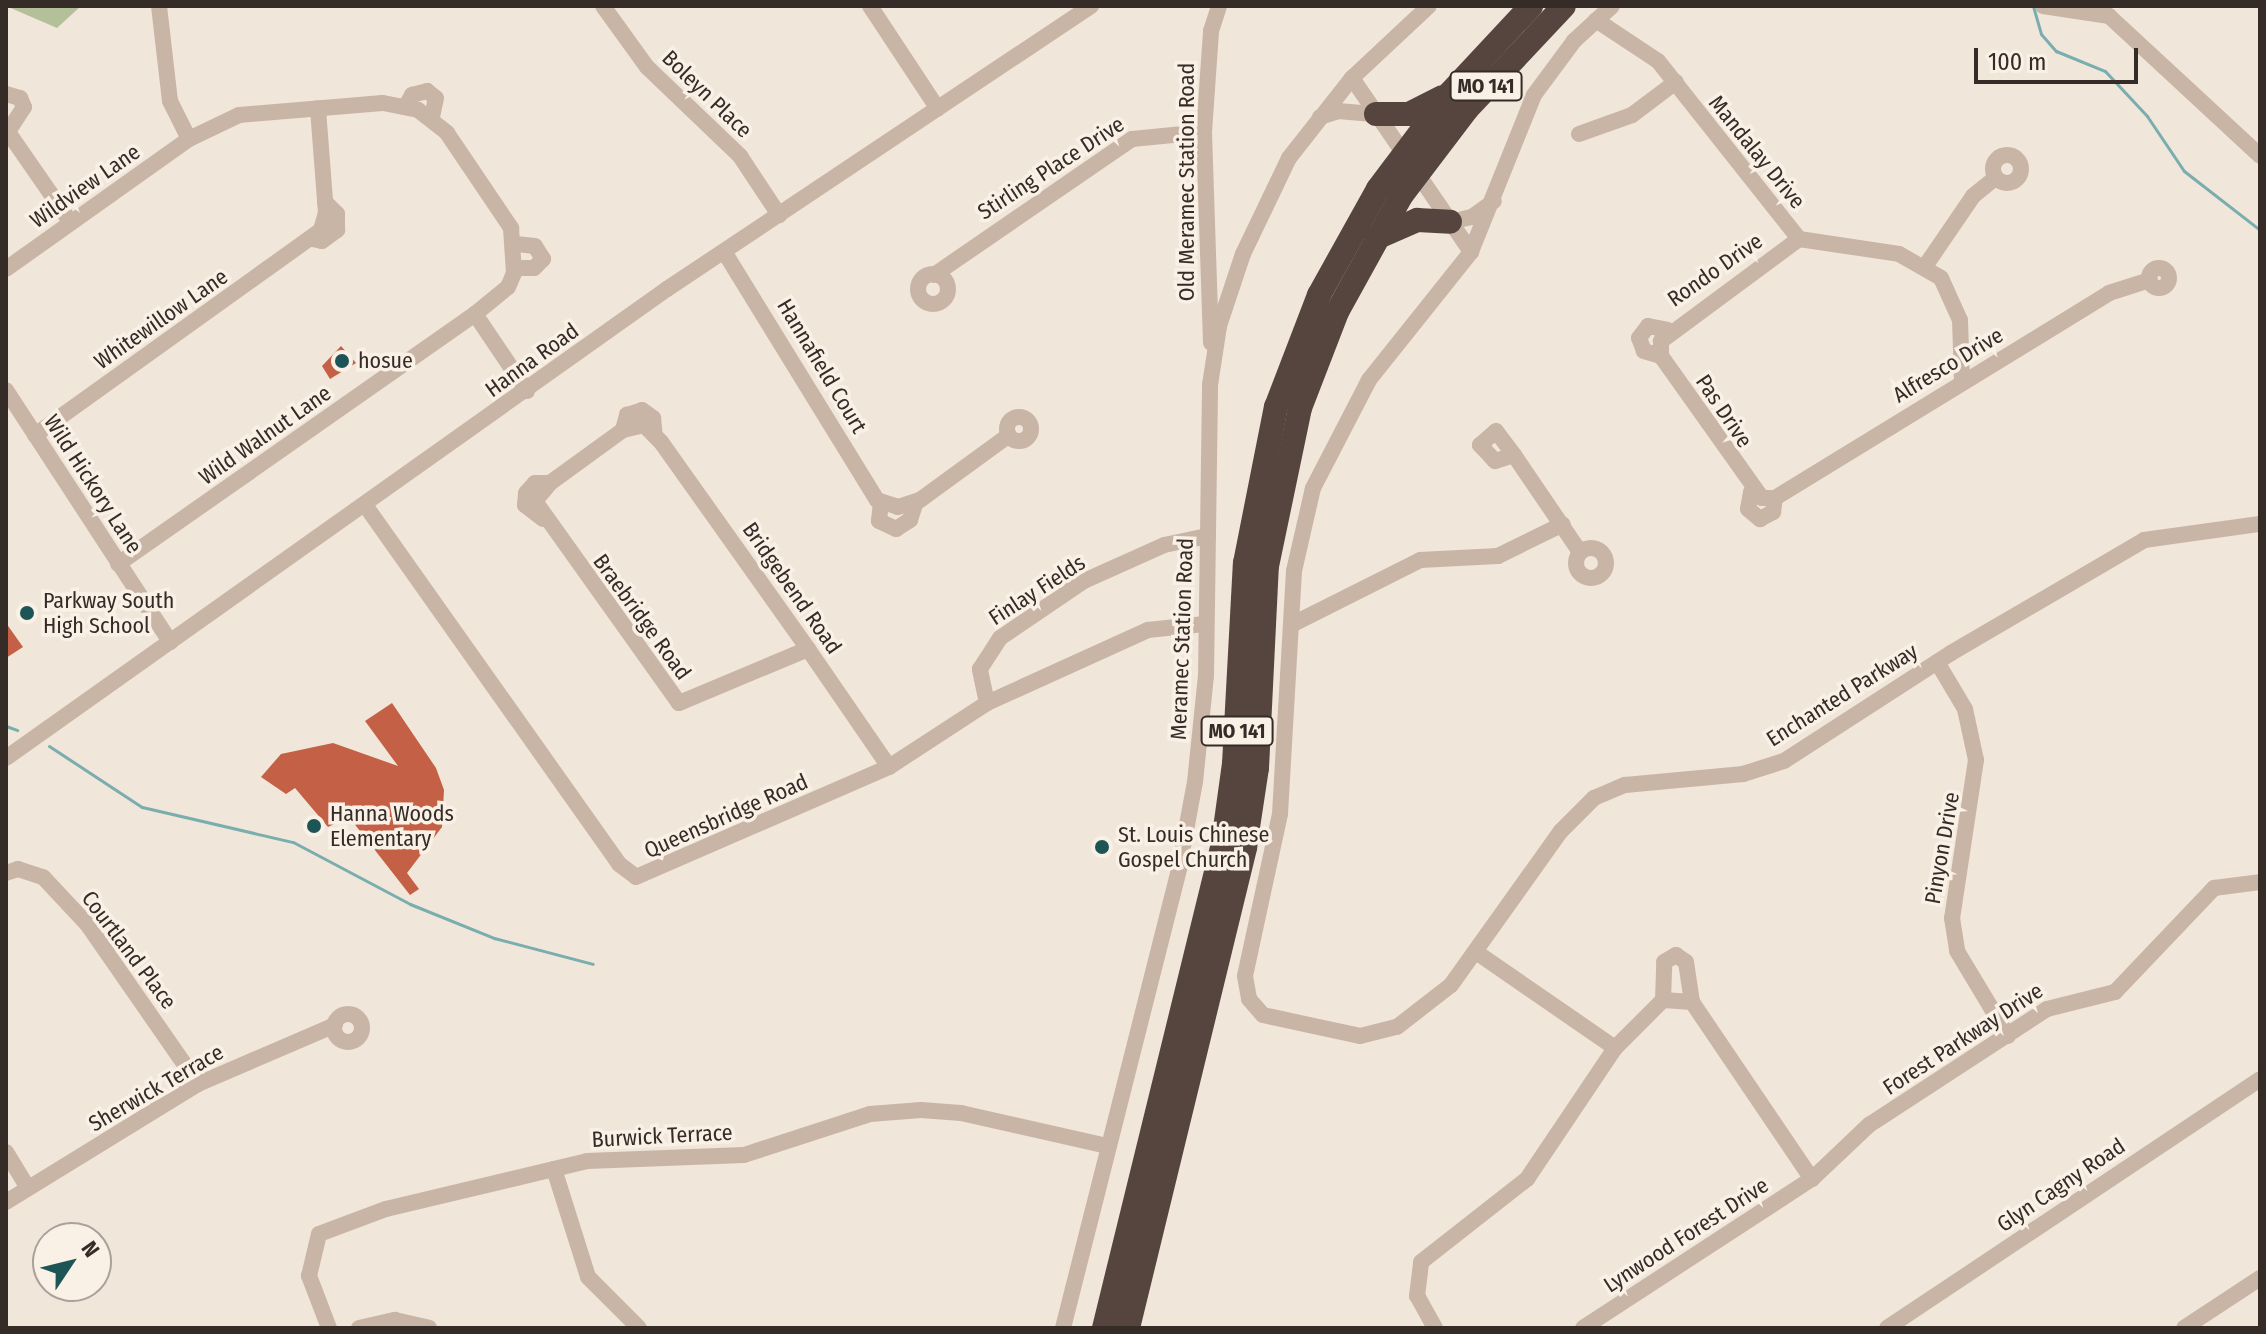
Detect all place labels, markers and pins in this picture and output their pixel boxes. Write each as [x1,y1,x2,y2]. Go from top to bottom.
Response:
place label: hosue [358,348,413,374]
marker: hosue [333,352,351,370]
place label: Parkway South High School [43,587,174,638]
marker: Parkway South High School [18,604,36,622]
place label: Hanna Woods Elementary [330,800,454,852]
marker: Hanna Woods Elementary [305,817,323,835]
place label: St. Louis Chinese Gospel Church [1118,821,1269,872]
marker: St. Louis Chinese Gospel Church [1093,838,1111,856]

